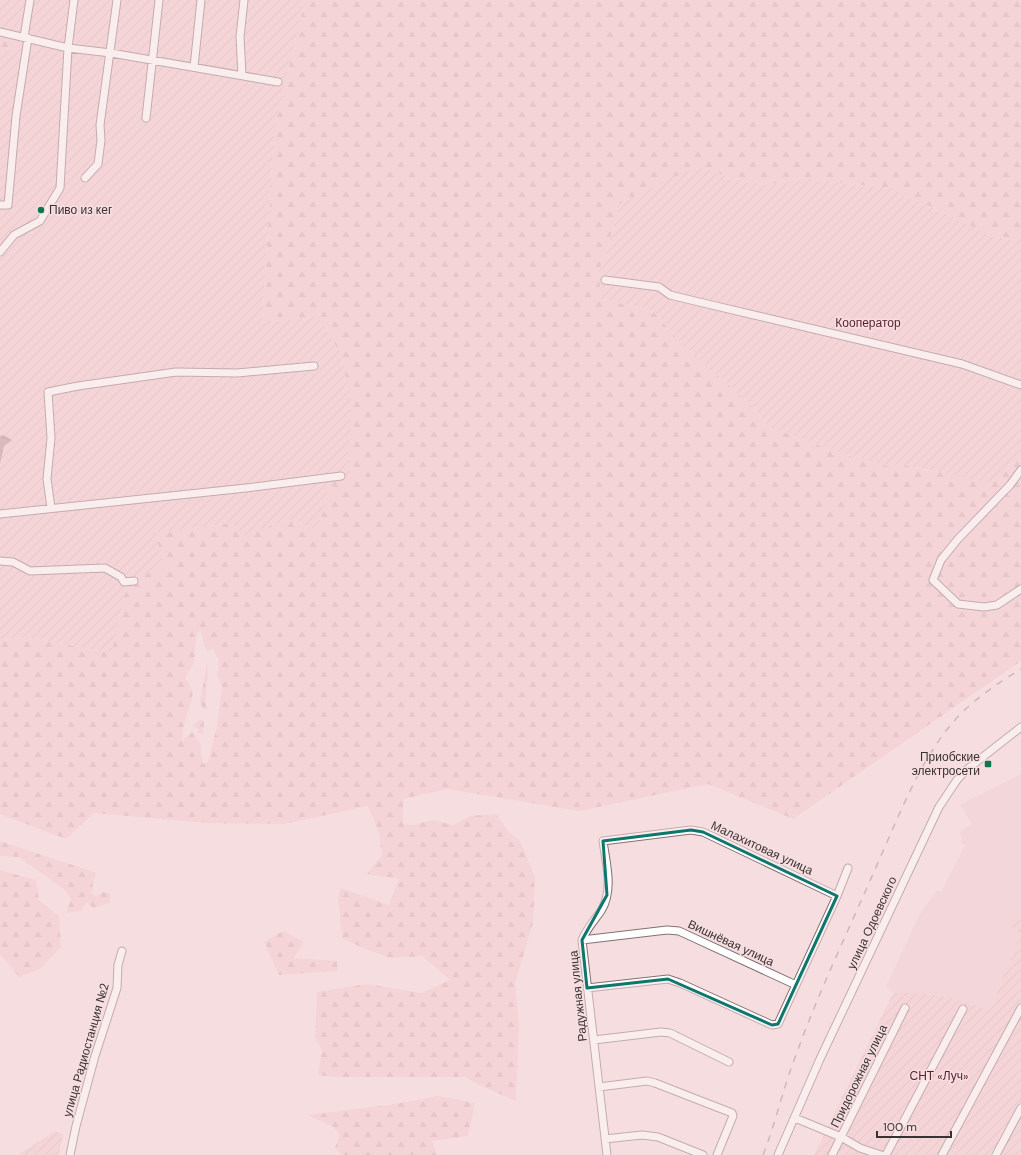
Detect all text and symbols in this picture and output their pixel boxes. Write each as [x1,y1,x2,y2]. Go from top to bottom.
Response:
place label: Пиво из кег [49,202,113,218]
marker: Пиво из кег [36,205,46,215]
park label: Кооператор [835,315,901,331]
place label: Приобские электросети [912,749,980,779]
marker: Приобские электросети [983,759,993,769]
street label: Малахитовая улица [708,817,816,879]
street label: улица Одоевского [843,874,901,972]
street label: Вишнёвая улица [685,916,777,970]
street label: Радужная улица [565,949,591,1042]
street label: улица Радиостанция №2 [59,981,113,1119]
street label: Придорожная улица [827,1021,891,1130]
park label: СНТ «Луч» [910,1068,968,1084]
scale bar [877,1113,951,1139]
text: 100 m [883,1119,917,1135]

